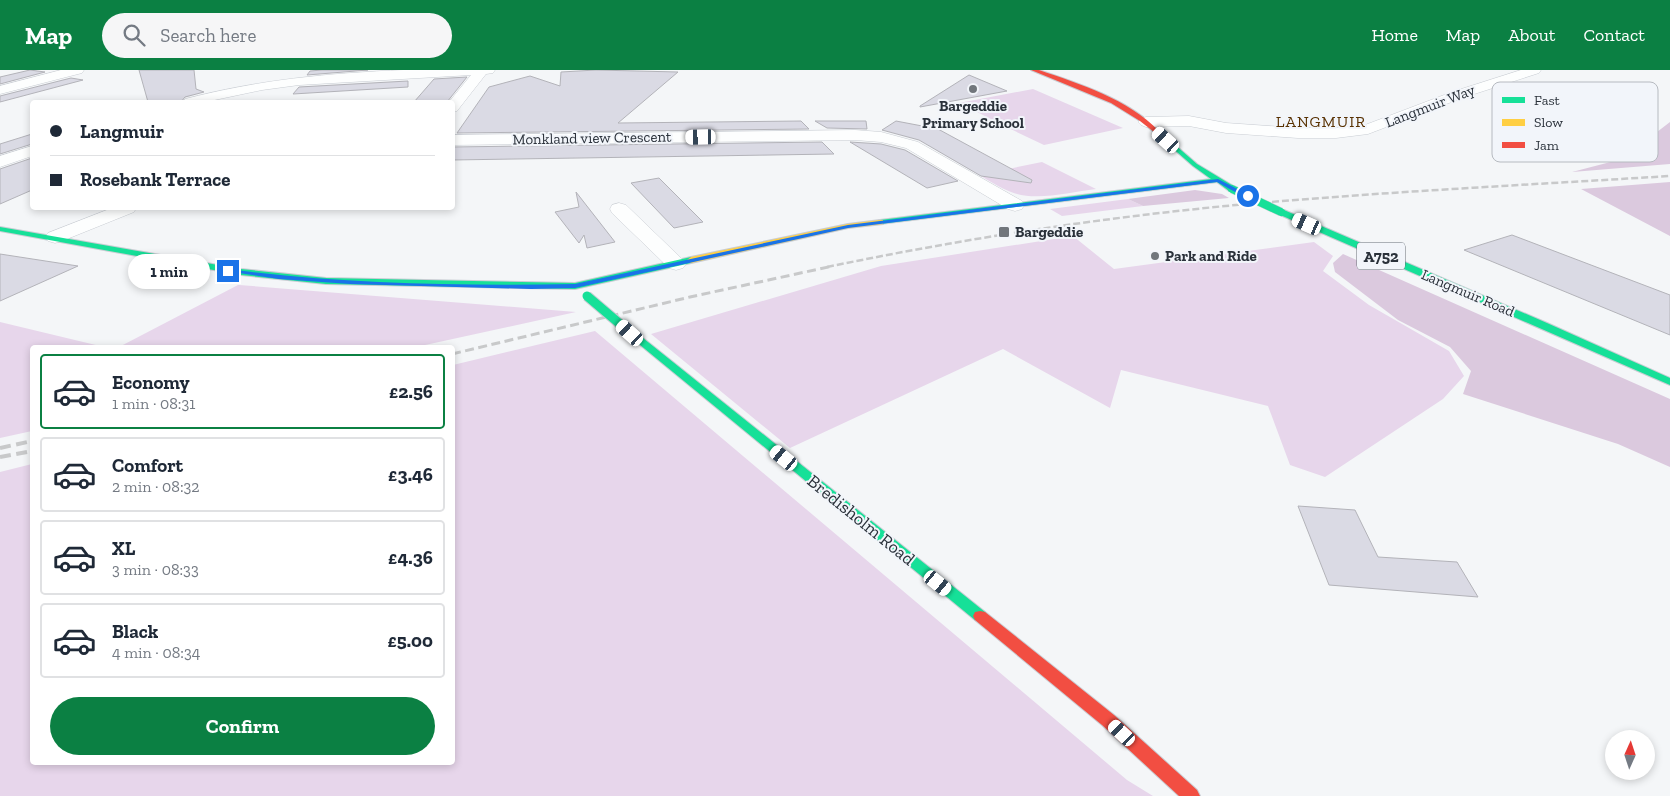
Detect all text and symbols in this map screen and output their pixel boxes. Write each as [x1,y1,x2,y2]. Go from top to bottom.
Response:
search box [102,13,452,58]
text: Map [25,21,72,50]
icon: search [120,21,148,49]
text: Search here [160,24,257,47]
text: Home [1371,24,1418,46]
text: Map [1446,24,1480,46]
text: About [1508,24,1555,46]
text: Contact [1583,24,1645,46]
street label: Langmuir Way [1383,81,1478,131]
legend [1492,82,1658,162]
marker: Bargeddie Primary School [967,83,979,95]
text: Fast [1534,92,1561,109]
place label: Bargeddie Primary School [922,97,1024,132]
district label: LANGMUIR [1276,112,1366,131]
text: Slow [1534,114,1563,131]
text: Langmuir [80,120,164,143]
car [1149,124,1182,156]
street label: Monkland view Crescent [512,128,672,148]
car [685,129,716,145]
text: Jam [1534,137,1559,154]
text: Rosebank Terrace [80,168,230,191]
route start [1237,185,1259,207]
car [1290,211,1323,237]
place label: Bargeddie [1015,223,1083,241]
marker: Bargeddie [997,225,1011,239]
road number: A752 [1357,242,1405,270]
place label: Park and Ride [1165,247,1257,265]
marker: Park and Ride [1149,250,1161,262]
callout: 1 min [128,254,210,288]
route end [217,260,239,282]
text: 1 min [150,262,188,281]
street label: Langmuir Road [1419,265,1518,321]
car [613,317,646,349]
icon: car [52,369,97,414]
text: Economy [112,371,190,394]
text: £2.56 [389,380,433,403]
text: 1 min · 08:31 [112,394,195,413]
car [767,443,800,473]
icon: car [52,452,97,497]
text: Comfort [112,454,183,477]
text: £3.46 [388,463,433,486]
street label: Bredisholm Road [803,470,919,570]
text: 2 min · 08:32 [112,477,200,496]
icon: car [52,535,97,580]
text: XL [112,537,135,560]
text: £4.36 [388,546,433,569]
text: 3 min · 08:33 [112,560,199,579]
car [921,568,954,598]
icon: car [52,618,97,663]
text: Black [112,620,158,643]
text: £5.00 [387,629,433,652]
text: 4 min · 08:34 [112,643,200,662]
button: Confirm [50,697,435,755]
car [1105,717,1138,749]
north arrow [1605,730,1655,780]
map controls [1605,730,1655,780]

